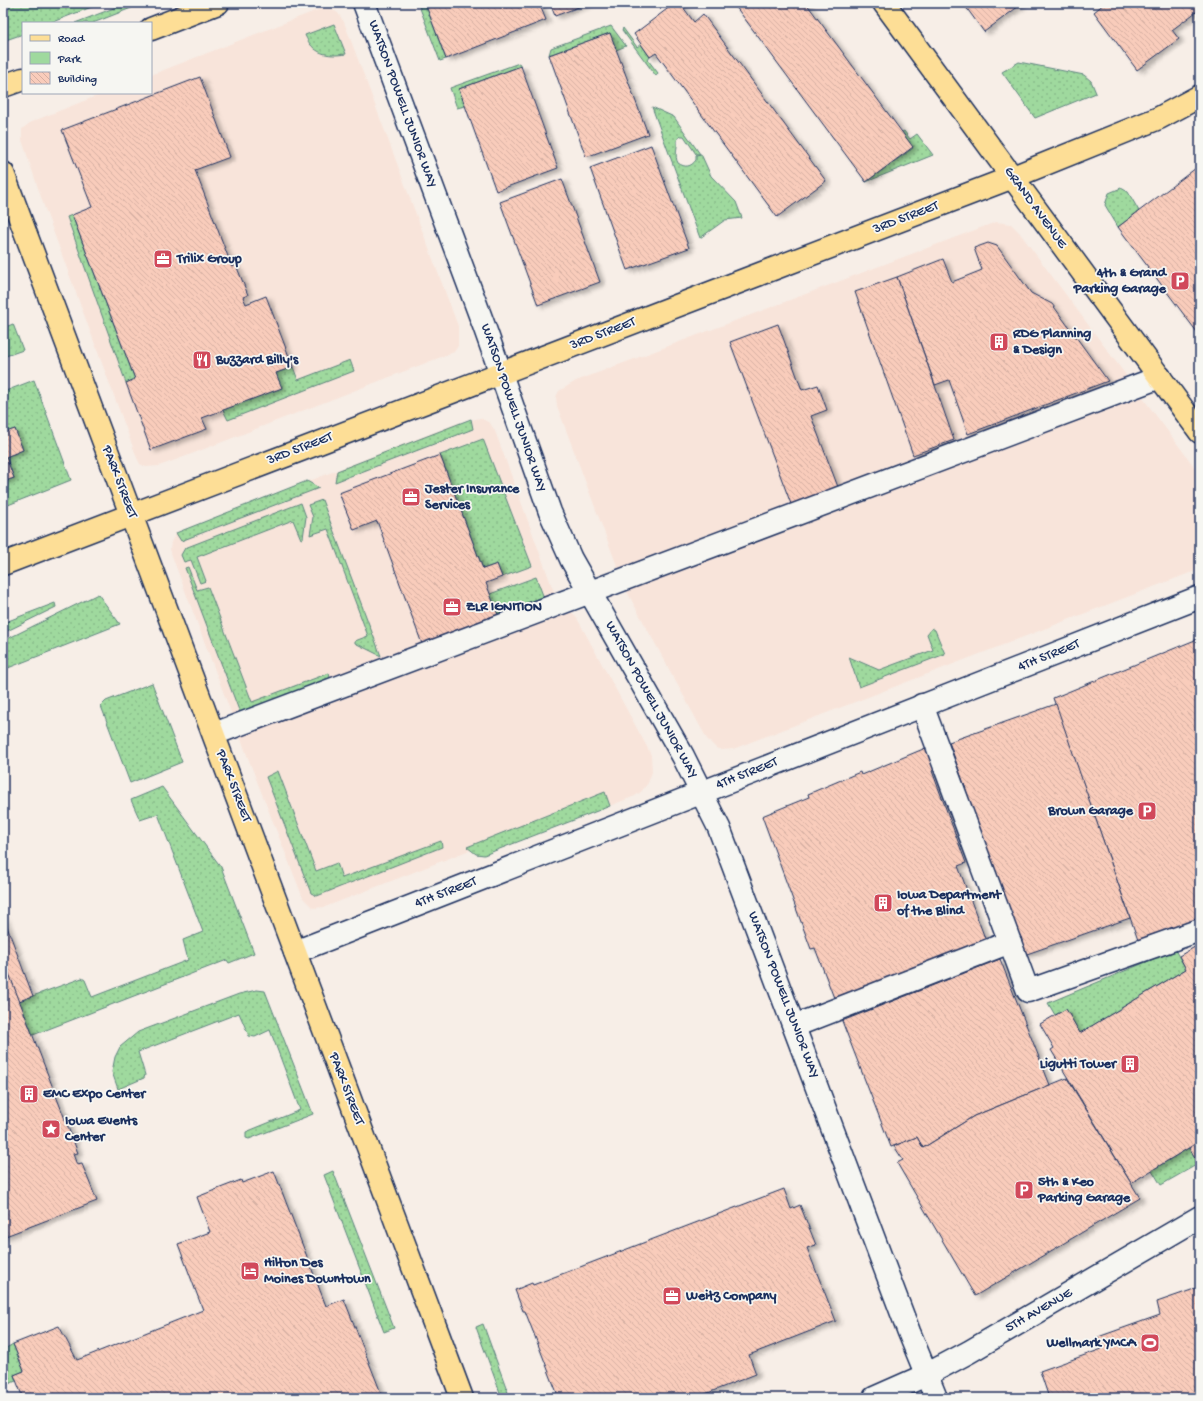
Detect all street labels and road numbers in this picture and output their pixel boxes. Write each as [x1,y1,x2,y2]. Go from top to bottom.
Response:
street label: WATSON POWELL JUNIOR WAY [364,18,440,190]
street label: GRAND AVENUE [1000,164,1071,253]
street label: 3RD STREET [870,197,942,239]
street label: 3RD STREET [567,313,639,355]
street label: WATSON POWELL JUNIOR WAY [476,322,550,494]
street label: 3RD STREET [264,428,336,470]
street label: PARK STREET [97,442,141,521]
street label: WATSON POWELL JUNIOR WAY [601,618,701,782]
street label: 4TH STREET [1016,636,1083,676]
street label: PARK STREET [211,746,255,825]
street label: 4TH STREET [714,754,781,794]
street label: 4TH STREET [412,873,480,913]
street label: WATSON POWELL JUNIOR WAY [743,909,823,1081]
street label: PARK STREET [324,1049,368,1128]
street label: 5TH AVENUE [1002,1284,1077,1337]

